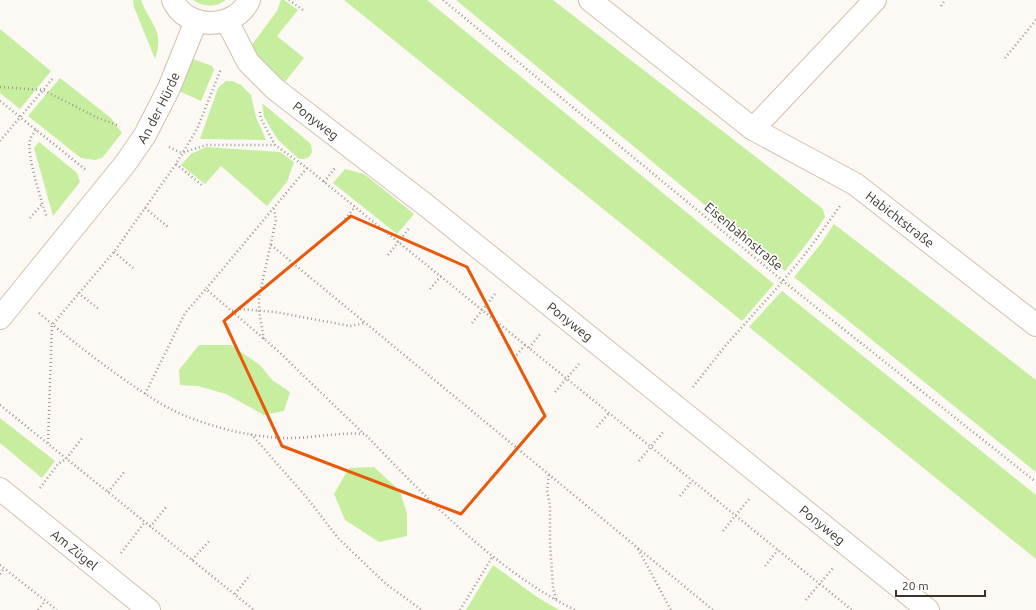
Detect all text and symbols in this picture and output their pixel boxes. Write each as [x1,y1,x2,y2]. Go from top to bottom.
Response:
street label: An der Hürde [134,70,182,146]
street label: Ponyweg [290,99,342,143]
street label: Habichtstraße [863,188,937,250]
street label: Eisenbahnstraße [702,199,786,273]
street label: Ponyweg [545,299,596,344]
street label: Ponyweg [797,503,848,547]
street label: Am Zügel [49,527,101,573]
scale bar [896,572,985,598]
text: 20 m [902,579,929,592]

